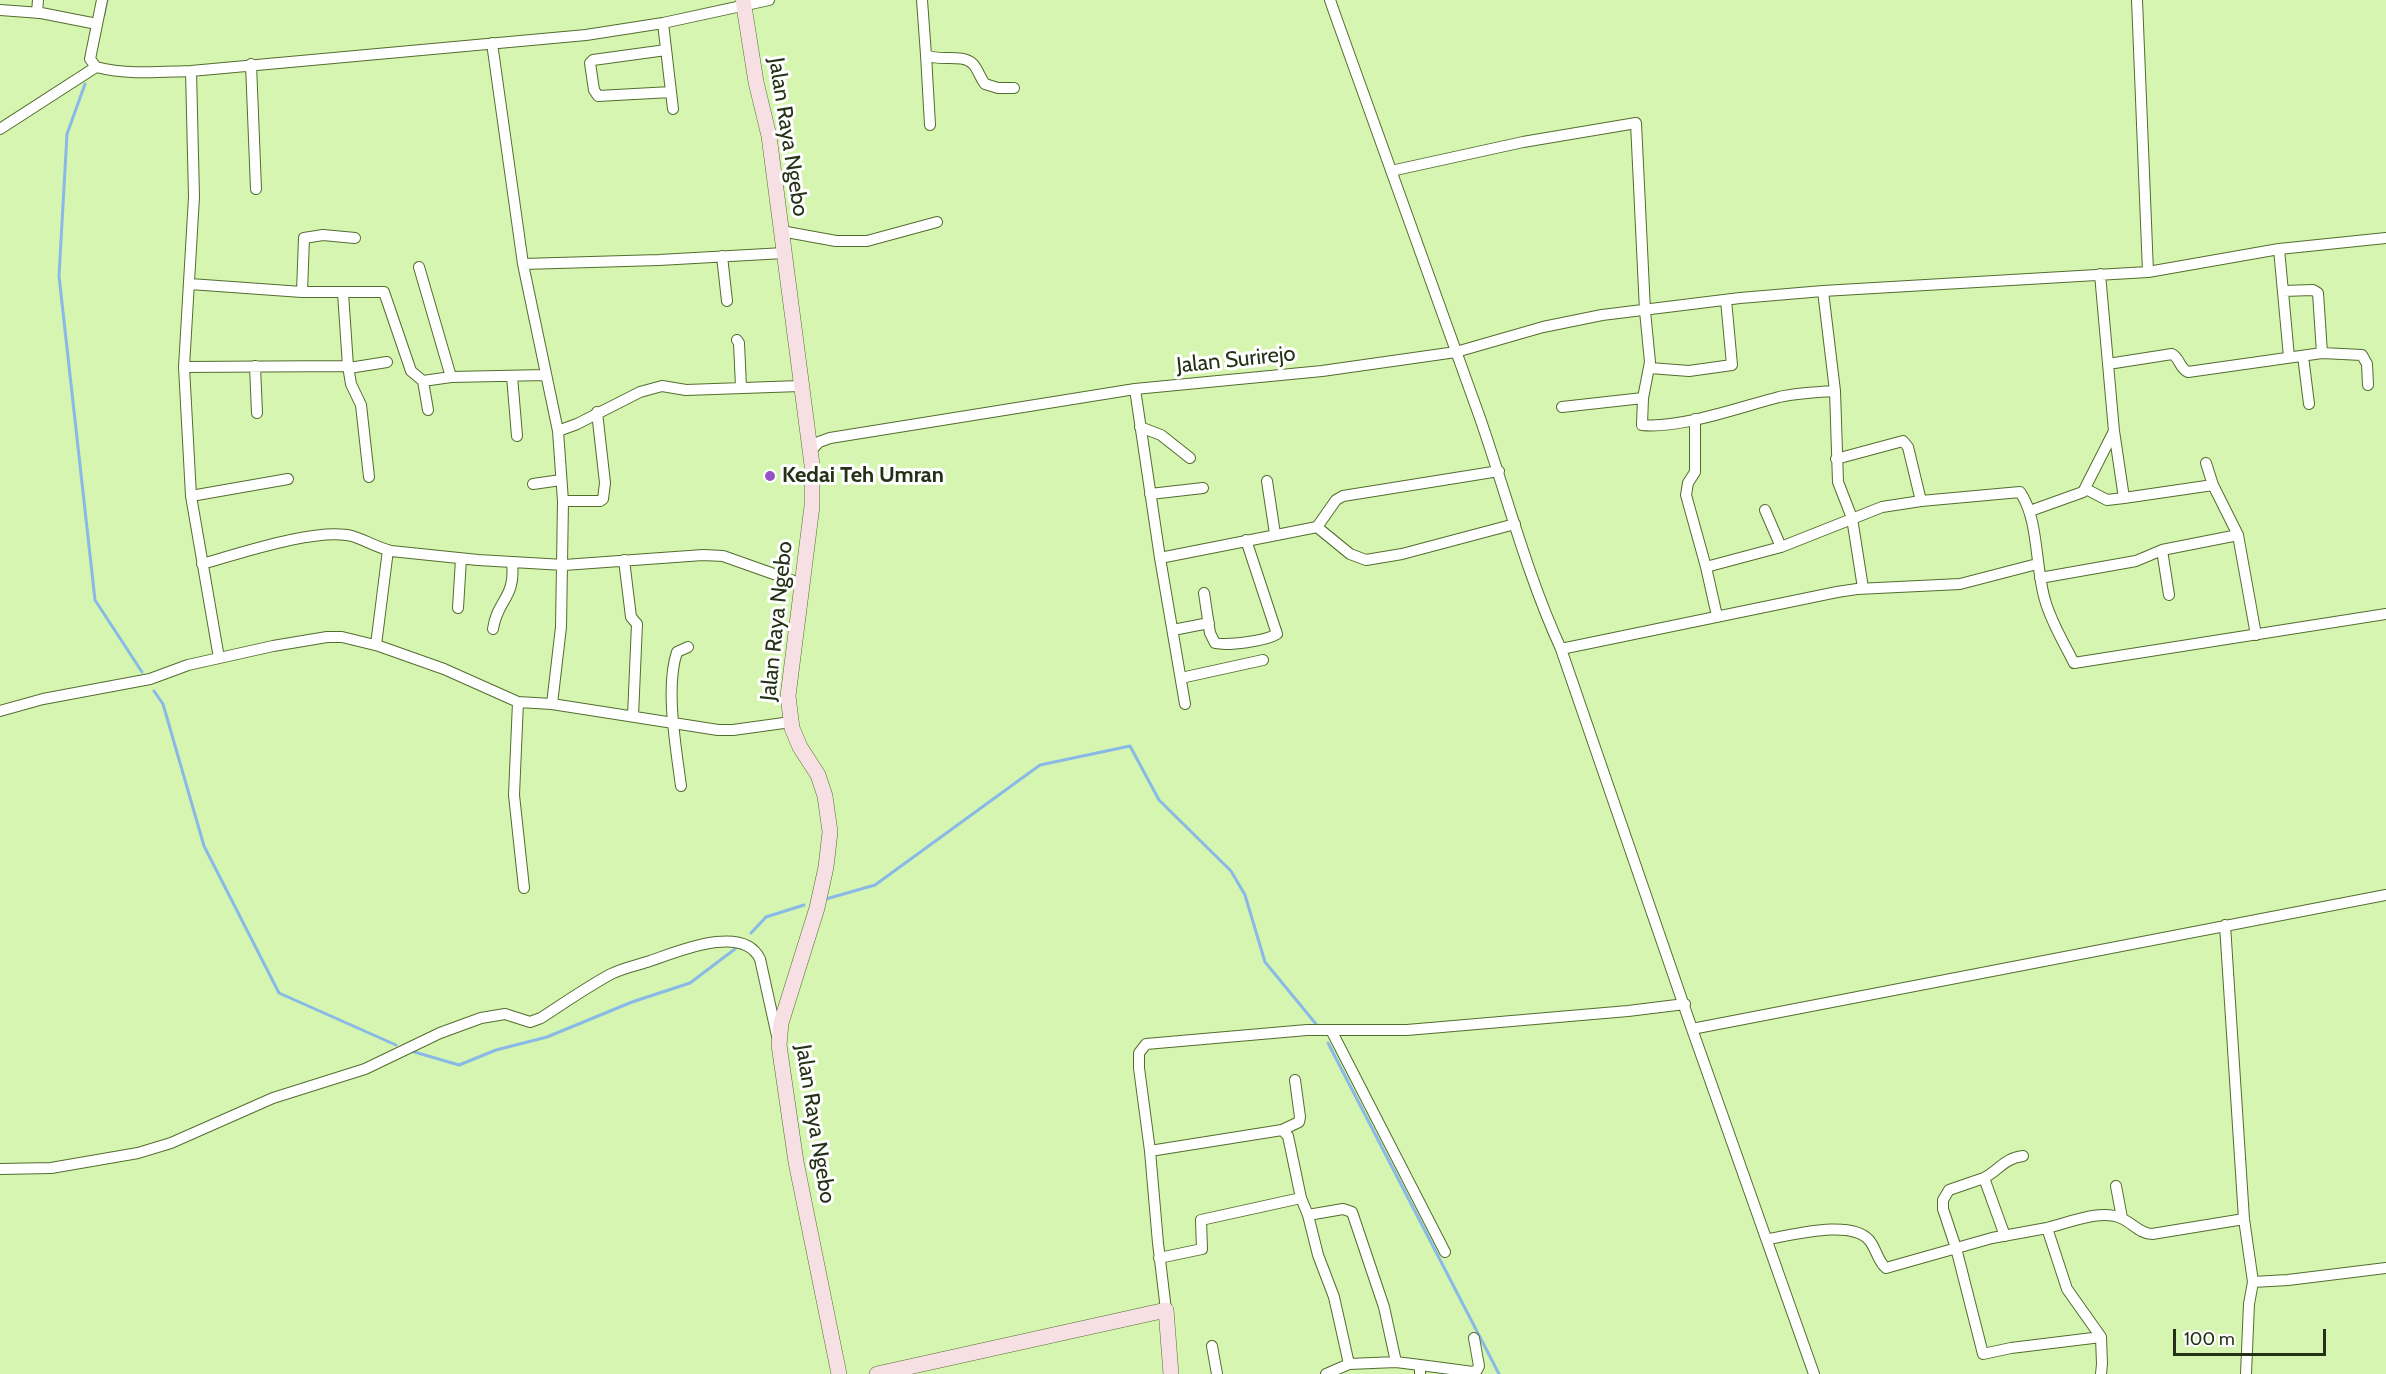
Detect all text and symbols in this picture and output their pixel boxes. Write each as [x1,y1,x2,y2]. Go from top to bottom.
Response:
street label: Jalan Raya Ngebo [762,56,814,218]
street label: Jalan Surirejo [1175,341,1297,379]
place label: Kedai Teh Umran [782,463,944,489]
marker: Kedai Teh Umran [763,469,777,483]
street label: Jalan Raya Ngebo [755,540,799,702]
street label: Jalan Raya Ngebo [789,1043,841,1205]
scale bar [2176,1317,2329,1355]
text: 100 m [2184,1328,2235,1350]

